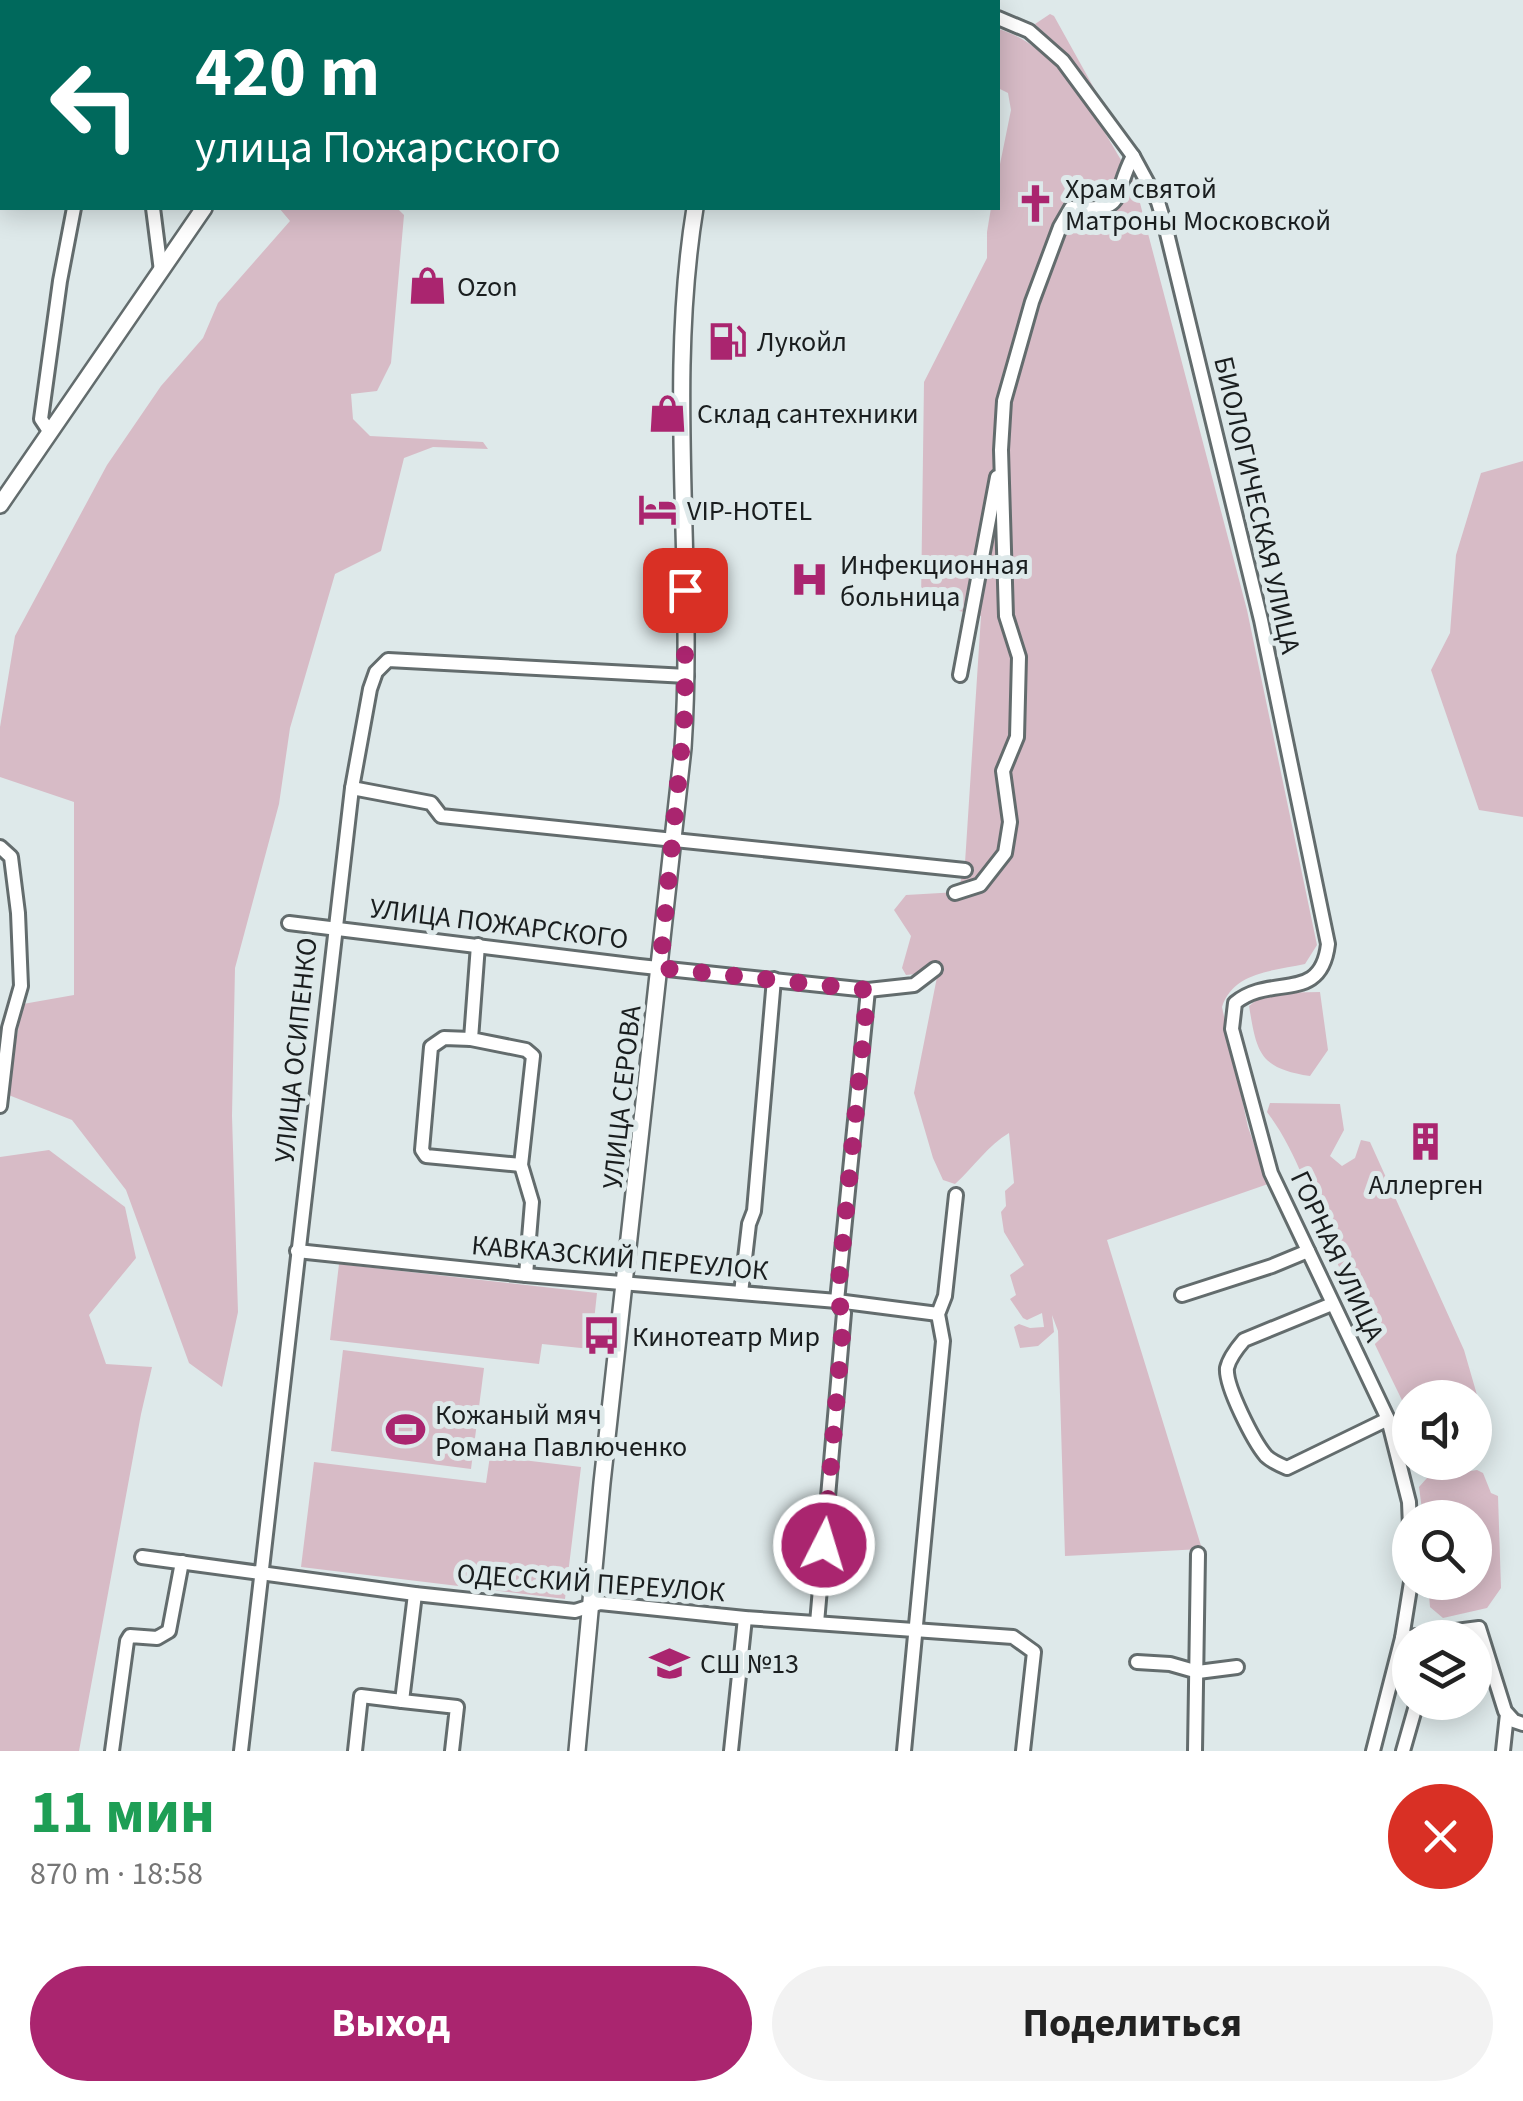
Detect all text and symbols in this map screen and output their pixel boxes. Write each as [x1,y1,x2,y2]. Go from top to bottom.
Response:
text: 420 m [195,23,380,123]
icon: left [30,40,160,170]
text: улица Пожарского [195,116,561,180]
place label: Храм святой Матроны Московской [1065,169,1331,241]
church icon: Храм святой Матроны Московской [1014,183,1056,225]
shop icon: Ozon [406,265,448,307]
place label: Ozon [457,267,518,307]
fuel station icon: Лукойл [706,320,748,362]
place label: Лукойл [757,322,847,362]
street label: БИОЛОГИЧЕСКАЯ УЛИЦА [1203,353,1311,659]
shop icon: Склад сантехники [646,392,688,434]
place label: Склад сантехники [697,394,919,434]
hotel icon: VIP-HOTEL [636,489,678,531]
place label: VIP-HOTEL [687,491,812,531]
place label: Инфекционная больница [840,545,1029,617]
pin [643,548,728,633]
hospital icon: Инфекционная больница [789,559,831,601]
icon: arrive [658,563,713,618]
street label: УЛИЦА ПОЖАРСКОГО [367,888,630,960]
street label: УЛИЦА ОСИПЕНКО [264,936,328,1165]
street label: УЛИЦА СЕРОВА [592,1003,652,1191]
building icon: Аллерген [1405,1120,1447,1162]
street label: ГОРНАЯ УЛИЦА [1280,1164,1395,1349]
place label: Аллерген [1369,1165,1483,1205]
street label: КАВКАЗСКИЙ ПЕРЕУЛОК [470,1225,771,1291]
bus stop icon: Кинотеатр Мир [581,1315,623,1357]
place label: Кинотеатр Мир [632,1317,820,1357]
map controls [1392,1380,1492,1720]
button: sound [1392,1380,1492,1480]
place label: Кожаный мяч Романа Павлюченко [435,1395,687,1467]
sports icon: Кожаный мяч Романа Павлюченко [384,1409,426,1451]
position arrow [772,1493,876,1597]
button: search [1392,1500,1492,1600]
street label: ОДЕССКИЙ ПЕРЕУЛОК [456,1554,727,1612]
button: layers [1392,1620,1492,1720]
school or university icon: СШ №13 [649,1642,691,1684]
place label: СШ №13 [700,1644,799,1684]
text: 11 мин [30,1771,215,1856]
button: close [1388,1784,1493,1889]
text: 870 m · 18:58 [30,1851,203,1897]
button: Выход [30,1966,752,2081]
button: Поделиться [772,1966,1493,2081]

